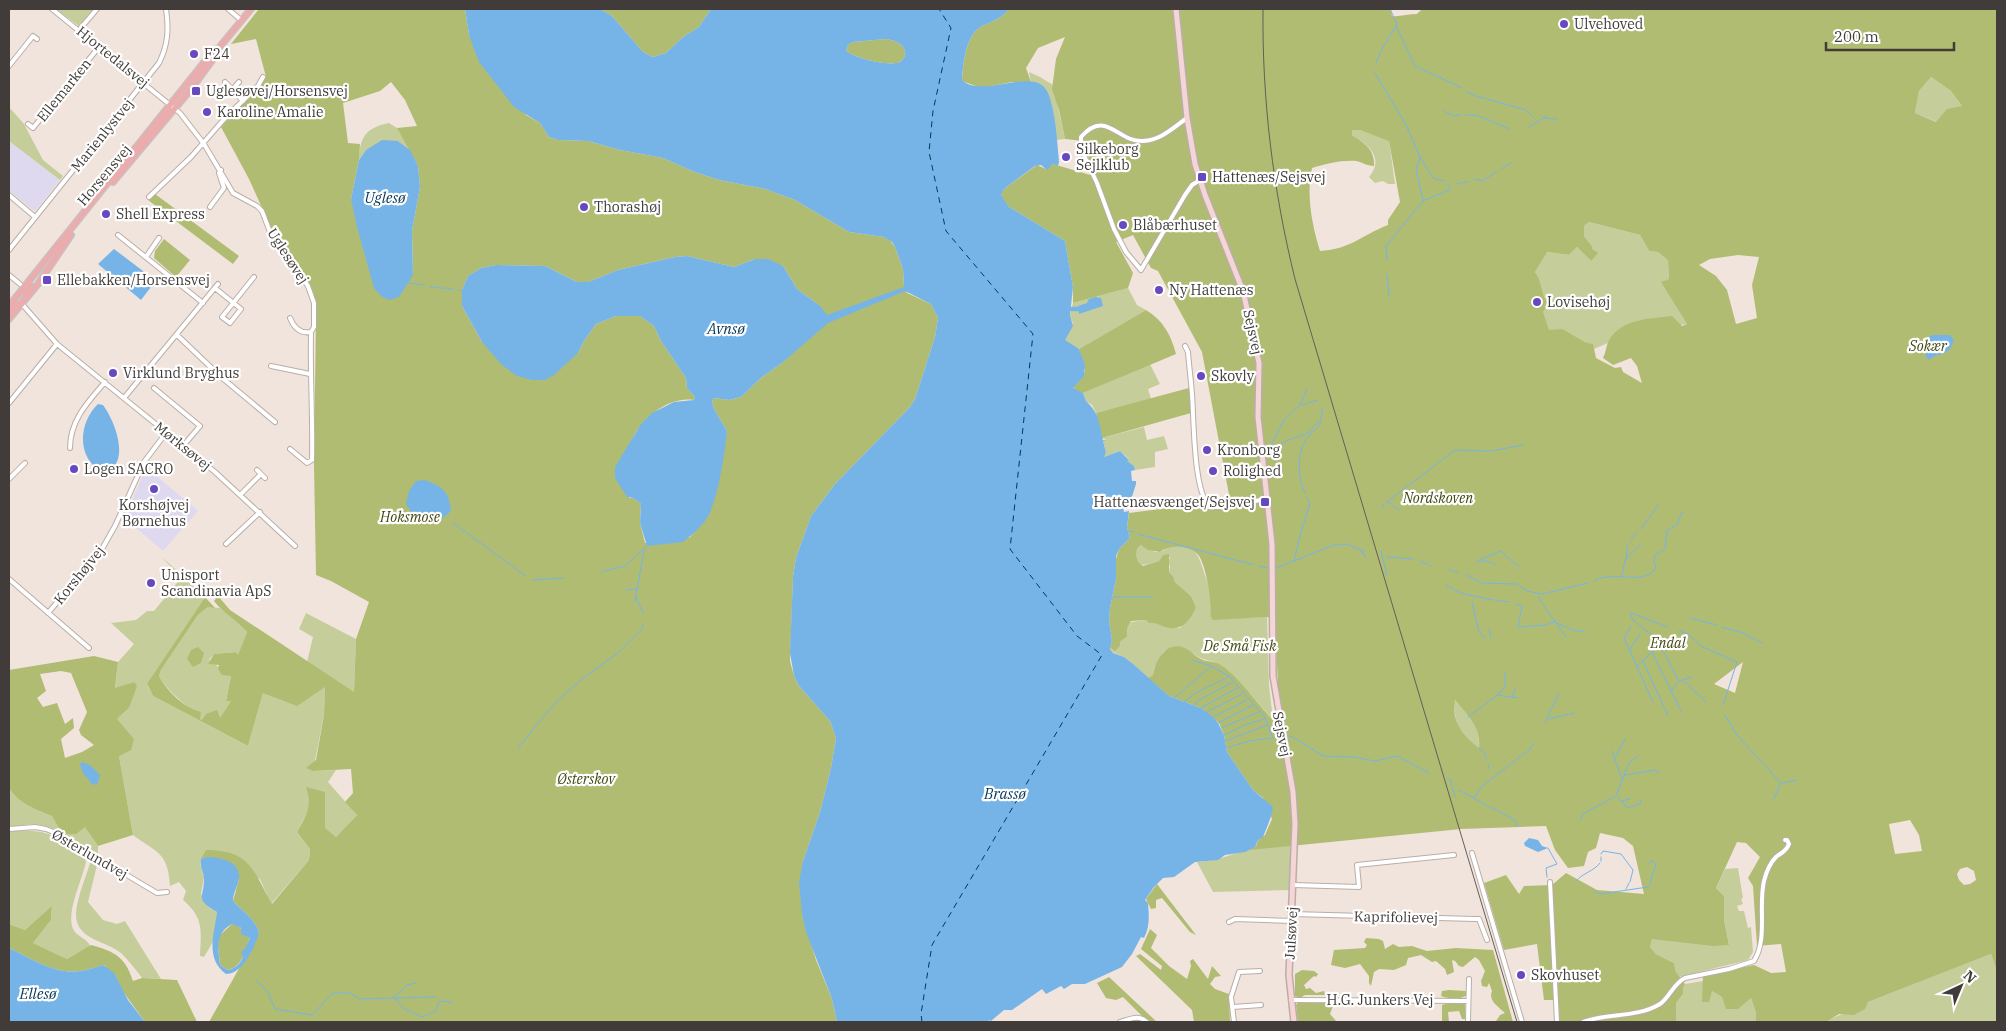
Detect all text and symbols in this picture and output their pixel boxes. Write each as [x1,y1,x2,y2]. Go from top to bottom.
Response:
place label: Ulvehoved [1574,15,1644,33]
marker: Ulvehoved [1558,18,1570,30]
scale bar [1826,20,1954,52]
street label: Hjortedalsvej [73,22,153,92]
text: 200 m [1834,27,1879,46]
place label: F24 [204,45,230,63]
marker: F24 [188,48,200,60]
street label: Ellemarken [33,55,95,125]
place label: Uglesøvej/Horsensvej [206,82,348,100]
marker: Uglesøvej/Horsensvej [190,85,202,97]
street label: Marienlystvej [67,95,137,175]
place label: Karoline Amalie [217,103,323,121]
marker: Karoline Amalie [201,106,213,118]
place label: Silkeborg Sejlklub [1076,140,1139,174]
street label: Horsensvej [73,141,135,209]
marker: Silkeborg Sejlklub [1060,151,1072,163]
place label: Hattenæs/Sejsvej [1212,168,1326,186]
marker: Hattenæs/Sejsvej [1196,171,1208,183]
water label: Uglesø [364,188,406,207]
place label: Thorashøj [594,198,661,216]
marker: Thorashøj [578,201,590,213]
place label: Shell Express [116,205,205,223]
marker: Shell Express [100,208,112,220]
place label: Blåbærhuset [1133,216,1217,234]
marker: Blåbærhuset [1117,219,1129,231]
street label: Uglesøvej [263,225,313,287]
place label: Ellebakken/Horsensvej [57,271,210,289]
marker: Ellebakken/Horsensvej [41,274,53,286]
place label: Ny Hattenæs [1169,281,1254,299]
marker: Ny Hattenæs [1153,284,1165,296]
place label: Lovisehøj [1547,293,1610,311]
marker: Lovisehøj [1531,296,1543,308]
street label: Sejsvej [1239,308,1267,356]
water label: Avnsø [706,319,745,338]
park label: Sokær [1908,337,1948,355]
place label: Virklund Bryghus [123,364,240,382]
marker: Virklund Bryghus [107,367,119,379]
place label: Skovly [1211,367,1255,385]
marker: Skovly [1195,370,1207,382]
street label: Mørksøvej [151,418,215,474]
place label: Kronborg [1217,441,1280,459]
marker: Kronborg [1201,444,1213,456]
place label: Logen SACRO [84,460,173,478]
place label: Rolighed [1223,462,1282,480]
marker: Logen SACRO [68,463,80,475]
marker: Rolighed [1207,465,1219,477]
marker: Korshøjvej Børnehus [148,483,160,495]
park label: Nordskoven [1402,489,1473,507]
place label: Hattenæsvænget/Sejsvej [1093,493,1255,511]
place label: Korshøjvej Børnehus [119,496,189,530]
marker: Hattenæsvænget/Sejsvej [1259,496,1271,508]
park label: Hoksmose [379,508,441,526]
street label: Korshøjvej [50,542,108,608]
place label: Unisport Scandinavia ApS [161,566,271,600]
marker: Unisport Scandinavia ApS [145,577,157,589]
park label: Endal [1649,634,1687,652]
park label: De Små Fisk [1203,637,1277,655]
street label: Sejsvej [1269,710,1295,758]
park label: Østerskov [557,770,616,788]
water label: Brassø [983,784,1027,803]
street label: Østerlundvej [49,825,131,883]
street label: Julsøvej [1281,906,1301,960]
street label: Kaprifolievej [1354,907,1438,927]
north arrow [1936,961,1986,1011]
place label: Skovhuset [1531,966,1599,984]
text: N [1960,966,1980,987]
marker: Skovhuset [1515,969,1527,981]
water label: Ellesø [19,984,57,1003]
street label: H.G. Junkers Vej [1327,991,1433,1009]

